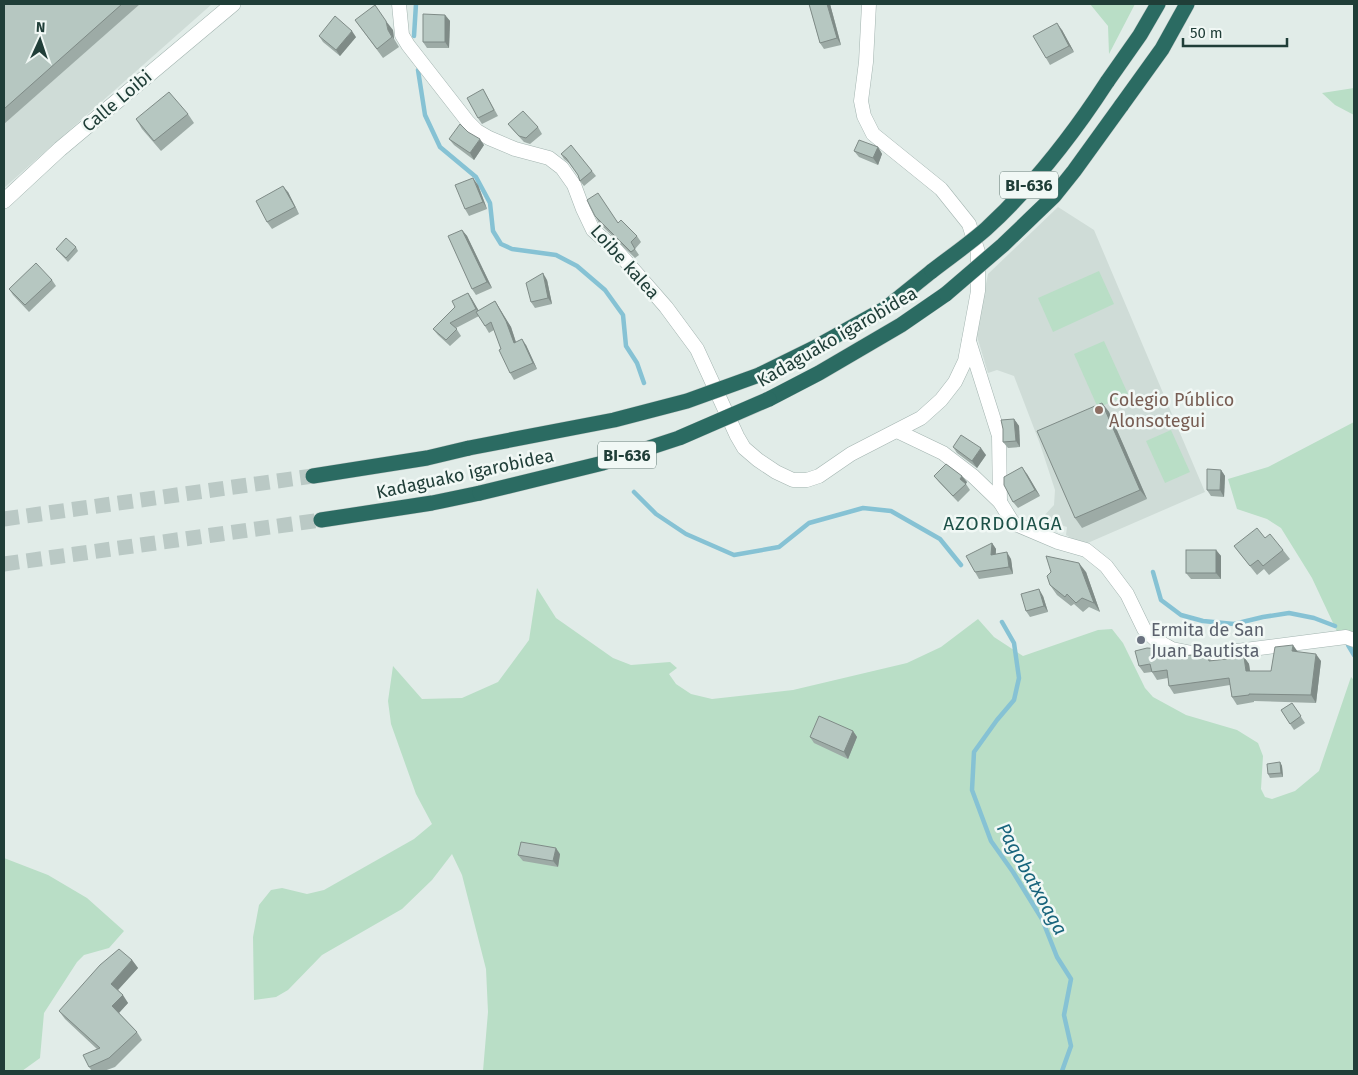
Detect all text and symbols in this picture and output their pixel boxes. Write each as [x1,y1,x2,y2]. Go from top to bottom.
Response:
north arrow [15,15,65,65]
scale bar [1183,15,1287,47]
text: N [36,19,46,36]
text: 50 m [1190,24,1223,42]
street label: Calle Loibi [78,65,156,137]
road number: BI-636 [1000,172,1058,198]
street label: Loibe kalea [586,220,664,304]
street label: Kadaguako igarobidea [753,282,921,392]
place label: Colegio Público Alonsotegui [1109,389,1234,432]
marker: Colegio Público Alonsotegui [1093,404,1105,416]
road number: BI-636 [598,442,656,468]
street label: Kadaguako igarobidea [374,444,556,504]
district label: AZORDOIAGA [943,512,1063,535]
place label: Ermita de San Juan Bautista [1151,619,1264,662]
marker: Ermita de San Juan Bautista [1135,634,1147,646]
water label: Pagobatxoaga [992,819,1072,939]

